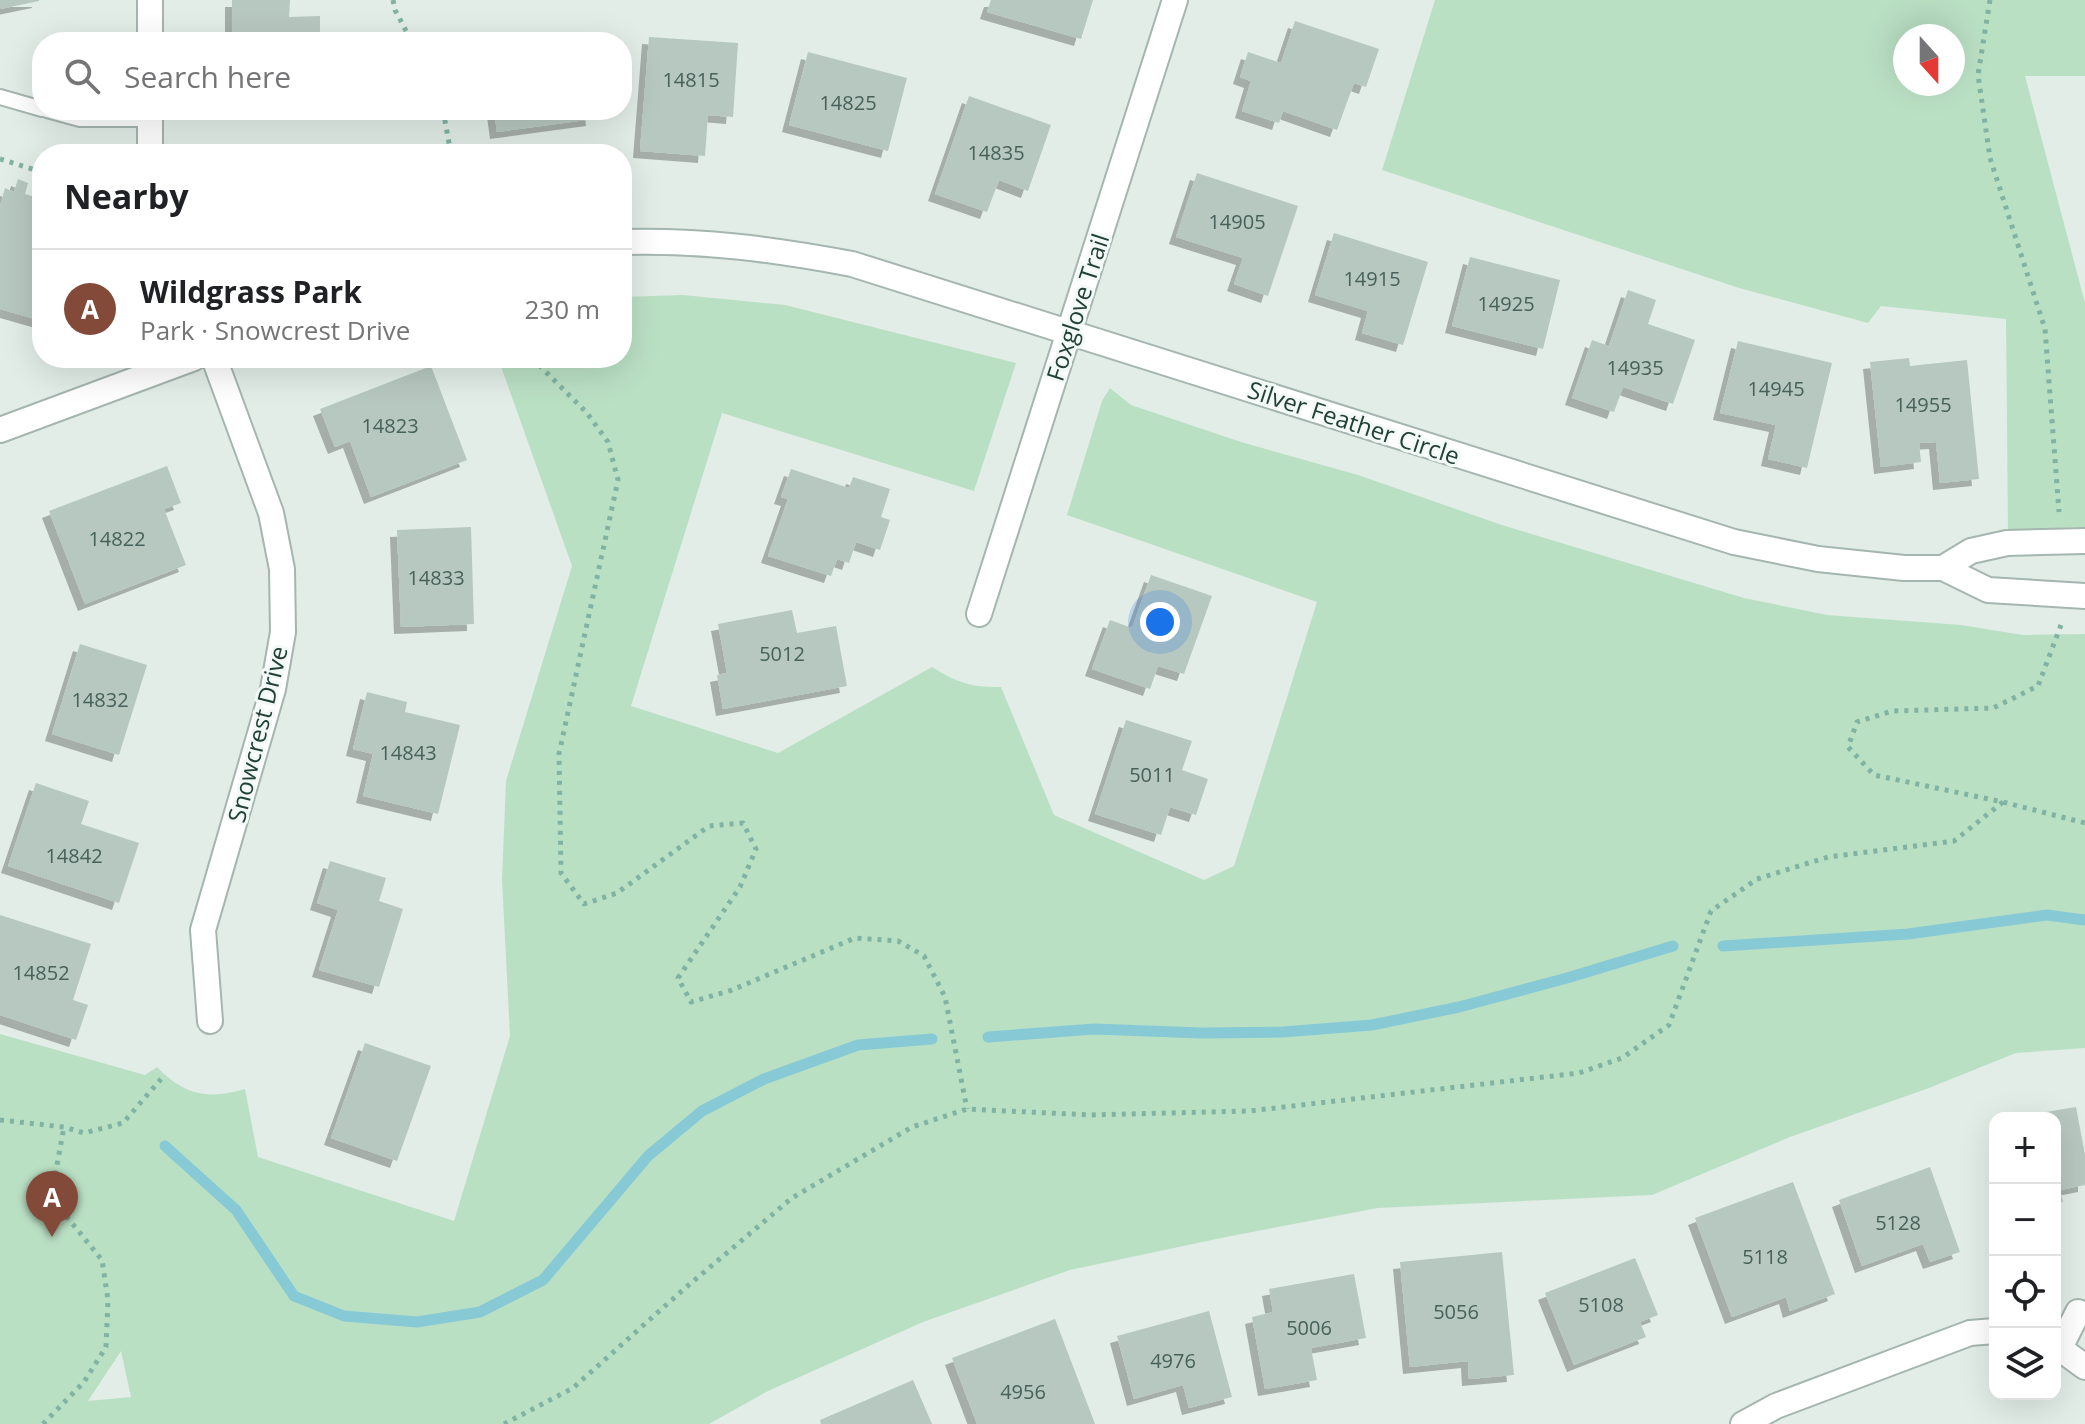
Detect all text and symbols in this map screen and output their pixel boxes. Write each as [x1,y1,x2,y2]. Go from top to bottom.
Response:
north arrow [1893,24,1965,96]
search box [32,32,632,120]
icon: search [60,54,104,98]
text: Search here [124,56,291,97]
house number: 14815 [662,66,720,93]
house number: 14825 [819,89,877,116]
house number: 14835 [967,139,1025,166]
text: Nearby [64,173,189,219]
house number: 14905 [1208,208,1266,235]
street label: Foxglove Trail [1038,229,1116,385]
house number: 14915 [1343,265,1401,292]
text: Wildgrass Park [140,271,362,312]
house number: 14925 [1477,290,1535,317]
text: A [81,291,99,327]
text: 230 m [525,291,600,327]
text: Park · Snowcrest Drive [140,312,410,348]
house number: 14935 [1606,354,1664,381]
street label: Silver Feather Circle [1244,372,1464,472]
house number: 14945 [1747,375,1805,402]
house number: 14955 [1894,391,1952,418]
house number: 14823 [361,412,419,439]
house number: 14822 [88,525,146,552]
house number: 14833 [407,564,465,591]
your location [1140,602,1180,642]
house number: 5012 [759,640,805,667]
street label: Snowcrest Drive [219,642,295,826]
house number: 14832 [71,686,129,713]
house number: 14843 [379,739,437,766]
house number: 5011 [1129,761,1175,788]
house number: 14842 [45,842,103,869]
house number: 14852 [12,959,70,986]
map controls [1989,1112,2061,1400]
button: + [1989,1112,2061,1184]
pin: A [26,1171,78,1237]
button: − [1989,1184,2061,1256]
house number: 5128 [1875,1209,1921,1236]
house number: 5118 [1742,1243,1788,1270]
button: locate [1989,1256,2061,1328]
house number: 5108 [1578,1291,1624,1318]
house number: 5056 [1433,1298,1479,1325]
house number: 5006 [1286,1314,1332,1341]
button: layers [1989,1328,2061,1400]
house number: 4976 [1150,1347,1196,1374]
house number: 4956 [1000,1378,1046,1405]

